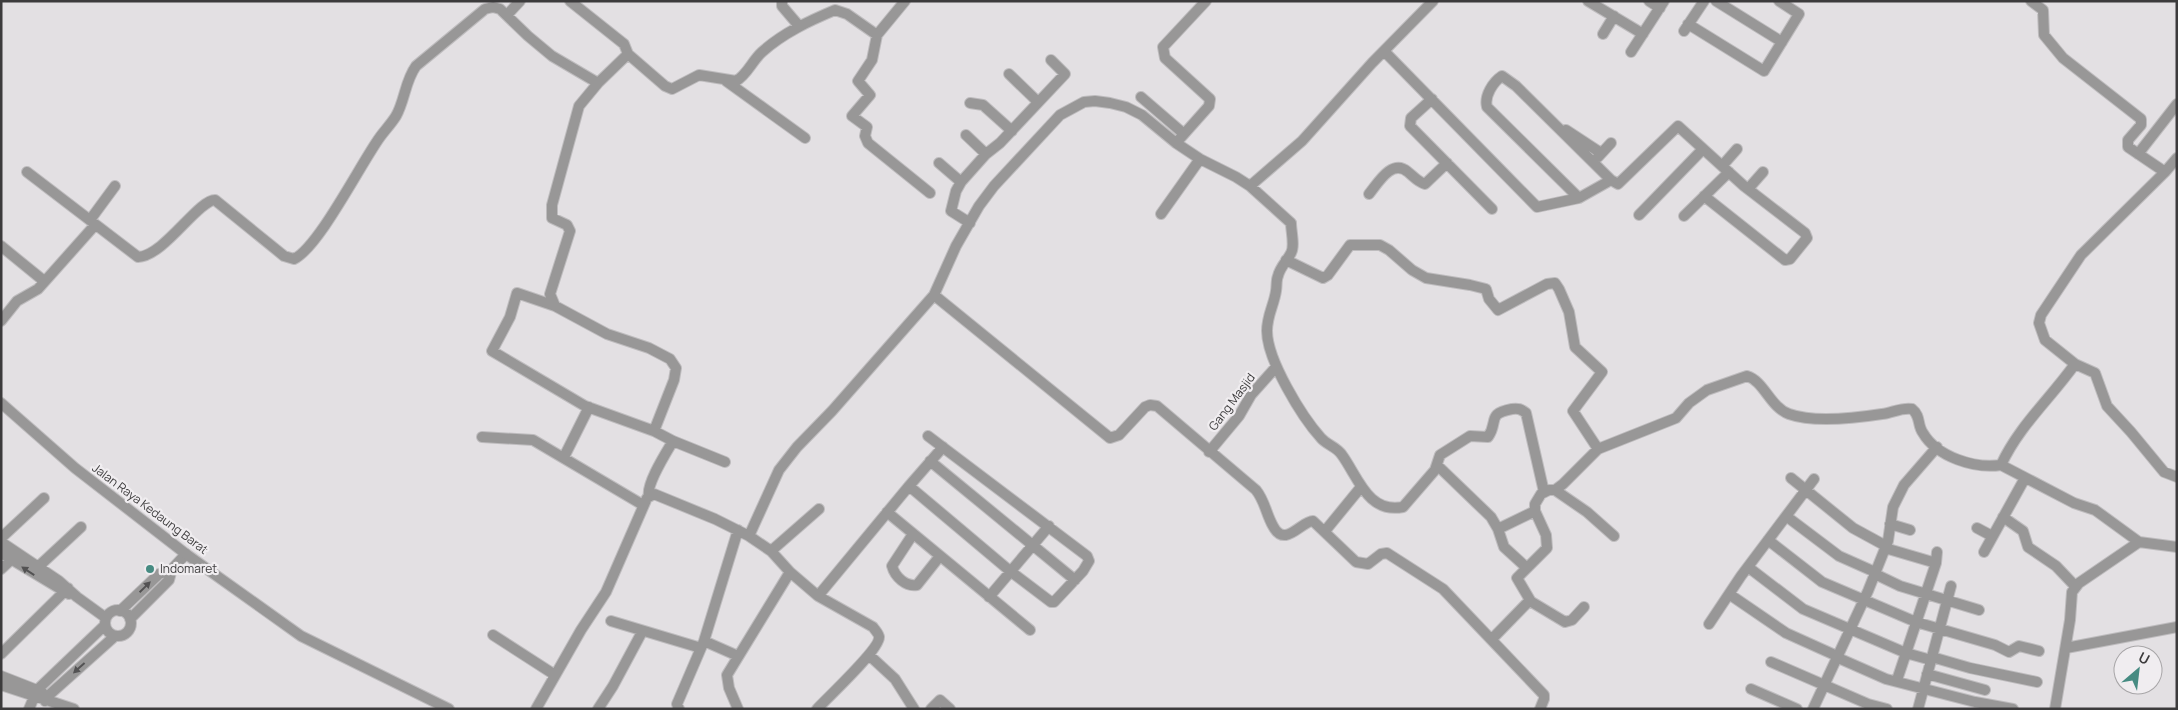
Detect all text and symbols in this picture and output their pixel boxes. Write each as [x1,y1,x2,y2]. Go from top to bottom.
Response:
street label: Gang Masjid [1204,370,1259,434]
street label: Jalan Raya Kedaung Barat [89,459,212,558]
place label: Indomaret [160,560,217,577]
marker: Indomaret [144,563,156,575]
one-way arrow [22,566,35,575]
one-way arrow [138,581,150,593]
north arrow [2113,645,2163,695]
text: U [2135,647,2153,669]
one-way arrow [74,662,86,674]

